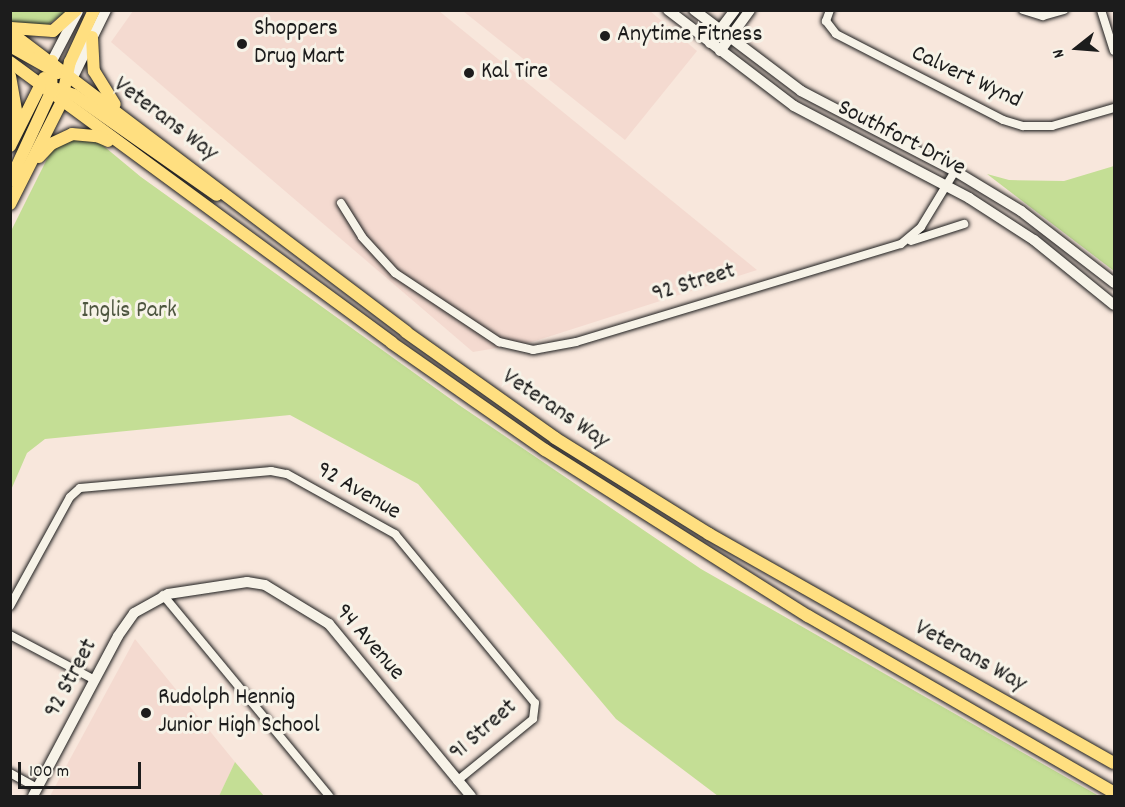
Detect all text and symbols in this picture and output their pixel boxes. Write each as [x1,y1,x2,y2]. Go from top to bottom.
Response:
place label: Shoppers Drug Mart [254,16,345,72]
north arrow [1047,18,1107,78]
place label: Anytime Fitness [617,22,763,50]
marker: Anytime Fitness [598,29,612,43]
marker: Shoppers Drug Mart [235,37,249,51]
street label: Calvert Wynd [906,40,1026,116]
text: N [1047,46,1071,61]
place label: Kal Tire [481,59,548,87]
marker: Kal Tire [462,66,476,80]
street label: Veterans Way [107,71,223,169]
street label: Southfort Drive [832,94,970,184]
street label: 92 Street [649,258,739,310]
park label: Inglis Park [81,298,177,326]
street label: Veterans Way [496,364,614,456]
street label: 92 Avenue [311,456,405,528]
street label: 94 Avenue [328,599,410,687]
street label: Veterans Way [909,615,1031,699]
street label: 92 Street [39,635,105,723]
place label: Rudolph Hennig Junior High School [158,685,320,741]
street label: 91 Street [444,694,524,768]
marker: Rudolph Hennig Junior High School [139,706,153,720]
scale bar [21,750,144,788]
text: 100 m [29,760,69,785]

